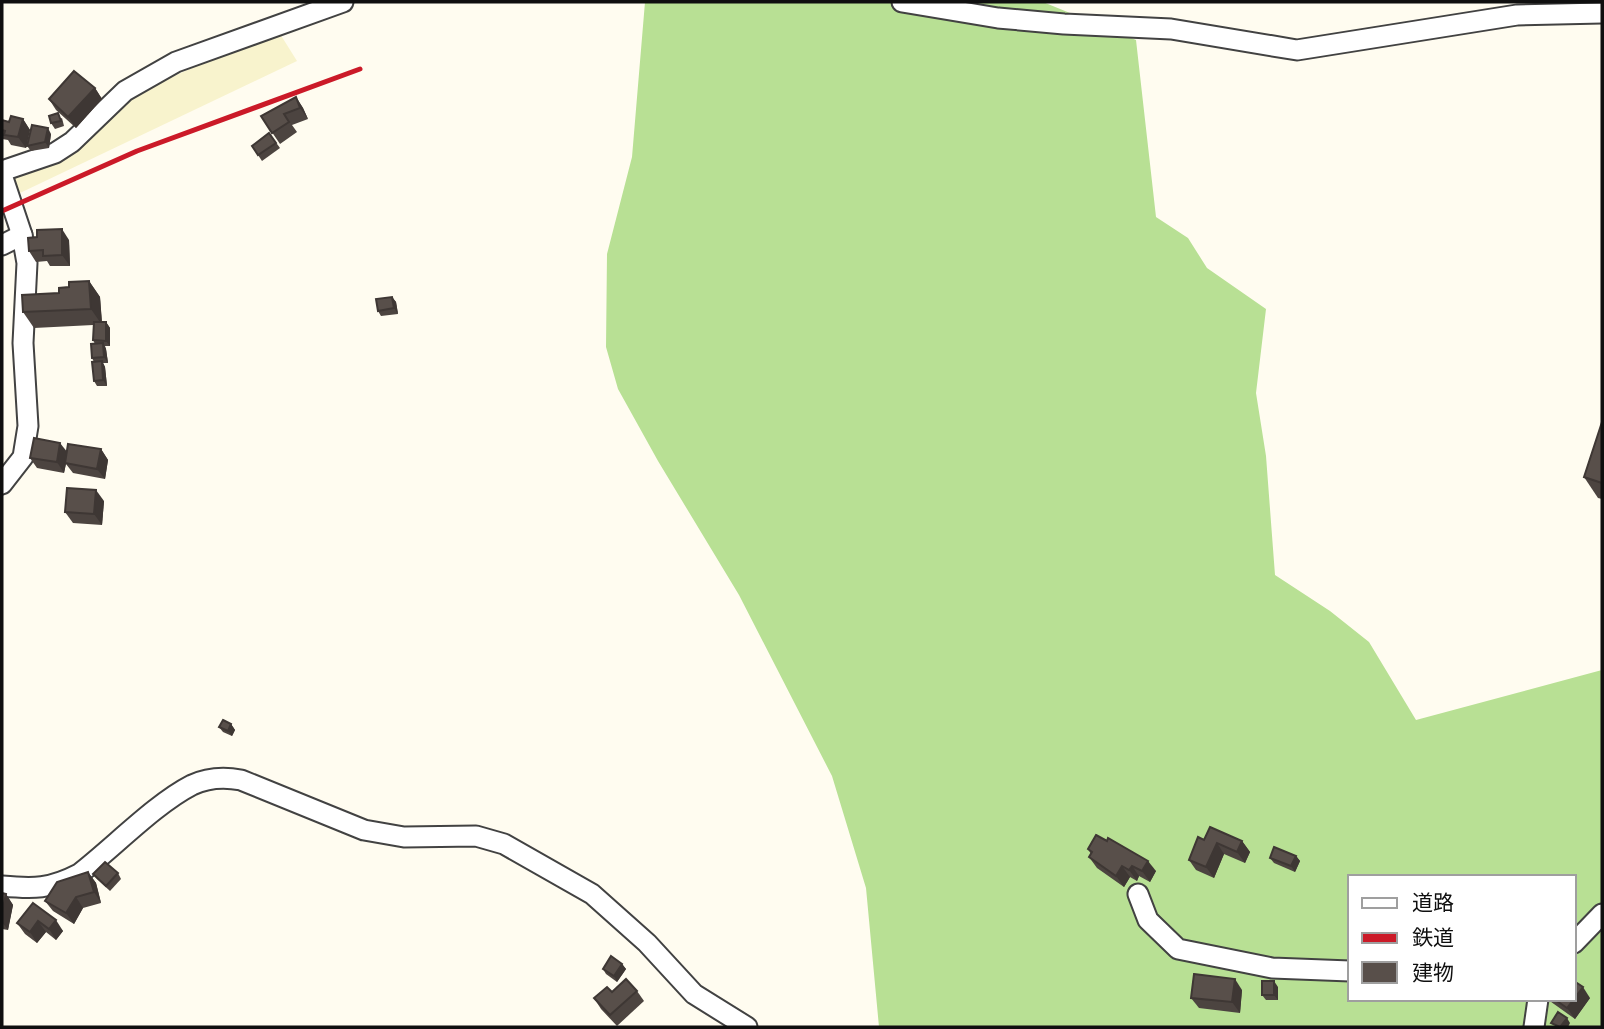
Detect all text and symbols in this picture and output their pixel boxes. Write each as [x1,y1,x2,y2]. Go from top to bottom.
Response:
legend [1348,875,1576,1001]
text: 道路 [1412,888,1454,916]
text: 鉄道 [1412,923,1454,951]
text: 建物 [1412,958,1454,986]

